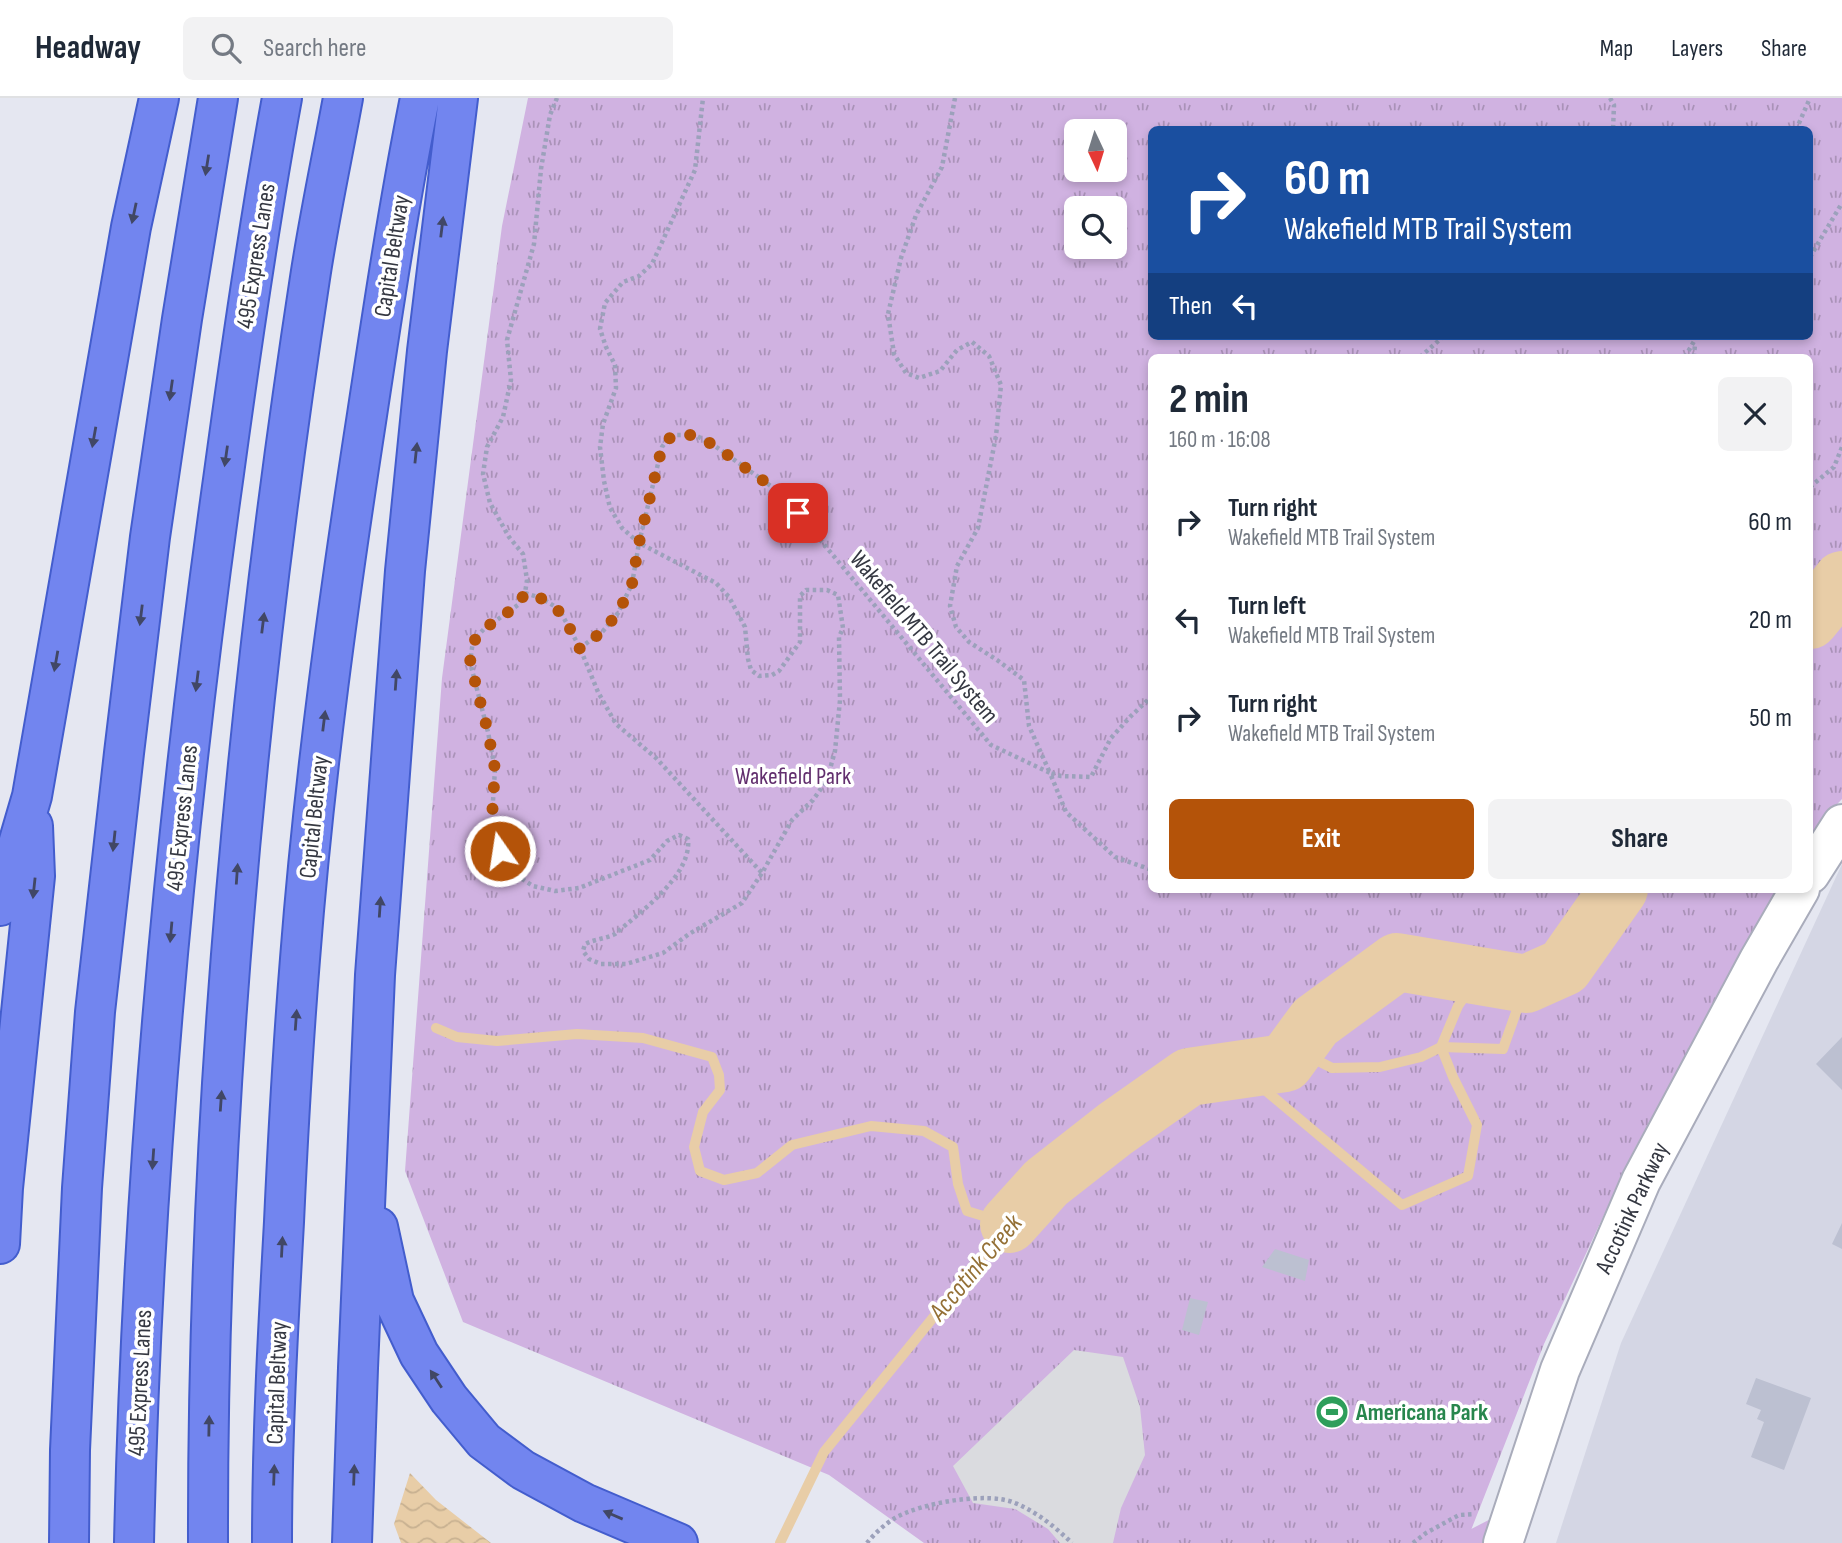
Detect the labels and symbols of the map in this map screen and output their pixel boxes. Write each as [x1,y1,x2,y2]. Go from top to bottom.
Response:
north arrow [1064,119,1127,182]
one-way arrow [201,154,212,176]
street label: 495 Express Lanes [230,181,282,331]
street label: Capital Beltway [368,193,416,319]
one-way arrow [128,202,139,224]
one-way arrow [436,216,447,238]
one-way arrow [166,379,177,401]
one-way arrow [88,426,99,448]
one-way arrow [411,442,422,464]
one-way arrow [221,445,232,467]
pin [768,483,828,543]
street label: Wakefield MTB Trail System [843,545,1005,729]
one-way arrow [135,605,146,627]
one-way arrow [258,612,269,634]
one-way arrow [50,650,61,672]
one-way arrow [391,669,402,691]
one-way arrow [191,671,202,693]
one-way arrow [319,710,330,732]
street label: 495 Express Lanes [160,744,204,892]
street label: Capital Beltway [293,754,335,880]
park label: Wakefield Park [735,762,851,791]
position arrow [463,814,537,888]
one-way arrow [108,830,119,852]
one-way arrow [232,862,243,884]
one-way arrow [28,878,39,900]
one-way arrow [375,896,386,918]
one-way arrow [165,921,176,943]
one-way arrow [290,1009,301,1031]
one-way arrow [216,1089,227,1111]
street label: Accotink Parkway [1589,1138,1675,1279]
one-way arrow [147,1148,158,1170]
water label: Accotink Creek [922,1208,1030,1328]
one-way arrow [277,1236,288,1258]
street label: 495 Express Lanes [122,1309,158,1457]
street label: Capital Beltway [260,1321,294,1445]
one-way arrow [429,1369,442,1389]
sports icon: Americana Park [1313,1393,1351,1431]
place label: Americana Park [1355,1398,1488,1427]
one-way arrow [204,1415,215,1437]
one-way arrow [268,1464,279,1486]
one-way arrow [349,1464,360,1486]
one-way arrow [603,1509,623,1521]

